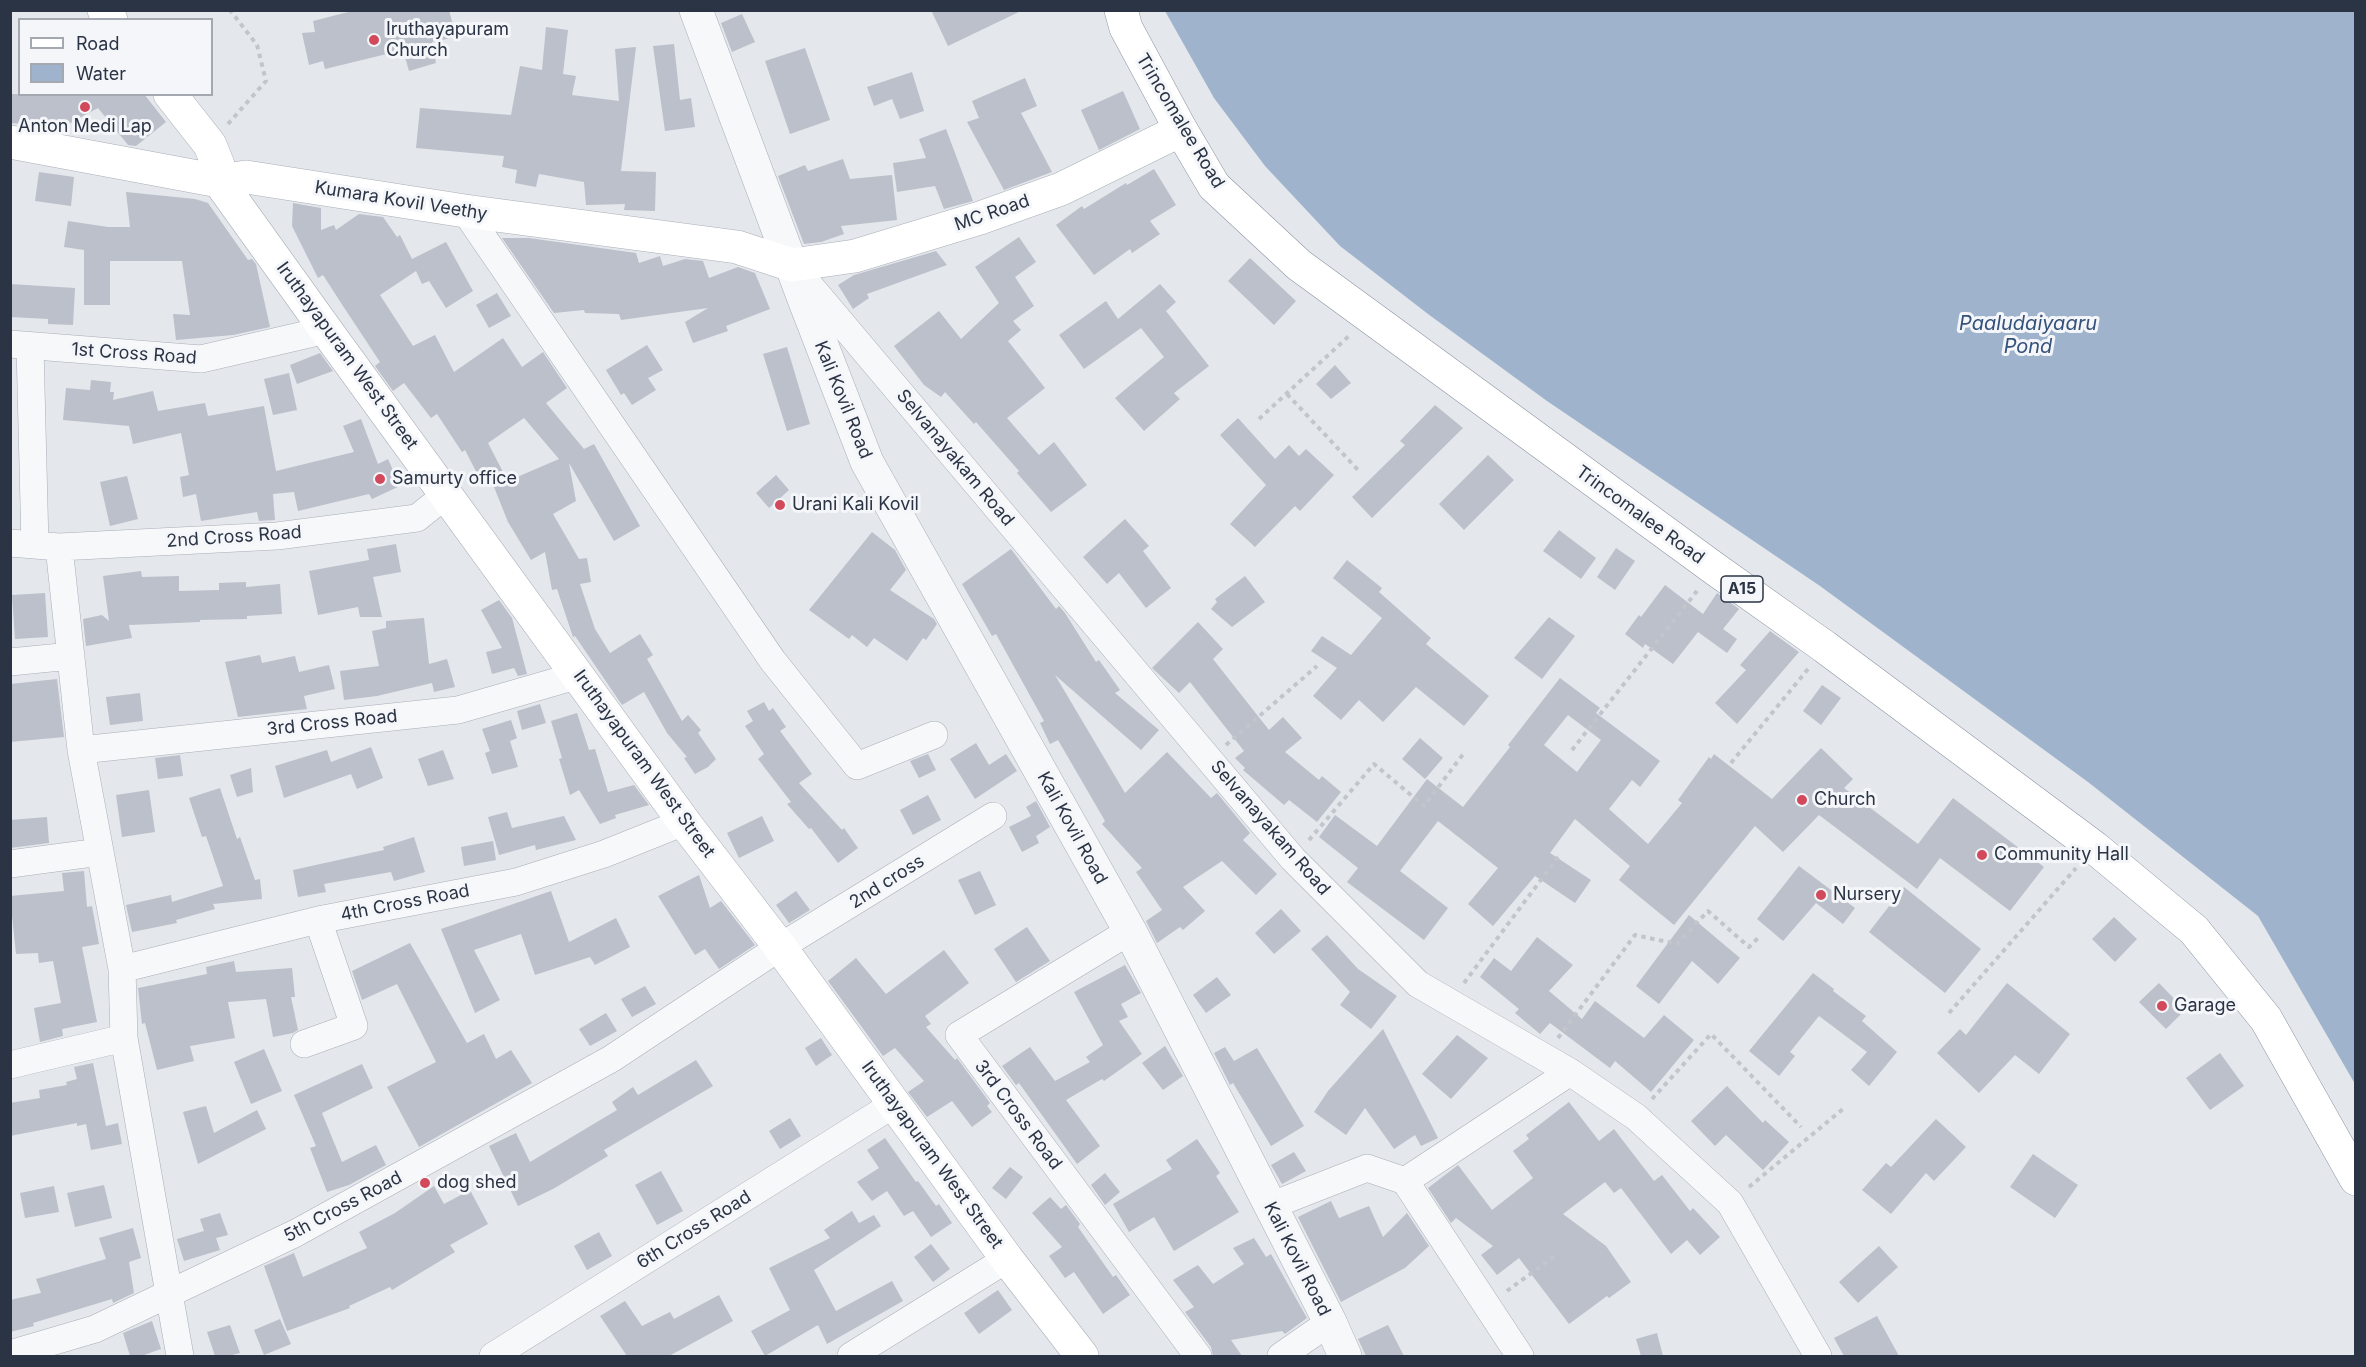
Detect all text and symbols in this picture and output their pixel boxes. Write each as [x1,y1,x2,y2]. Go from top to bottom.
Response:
legend [18,18,213,96]
place label: Iruthayapuram Church [386,19,509,62]
text: Road [76,33,119,54]
marker: Iruthayapuram Church [367,33,381,47]
street label: Trincomalee Road [1131,50,1229,192]
text: Water [76,63,126,84]
marker: Anton Medi Lap [78,100,92,114]
place label: Anton Medi Lap [18,116,152,138]
street label: Kumara Kovil Veethy [313,177,489,225]
street label: MC Road [952,190,1032,236]
street label: Iruthayapuram West Street [272,258,422,454]
water label: Paaludaiyaaru Pond [1959,312,2097,359]
street label: Kali Kovil Road [810,338,876,462]
street label: 1st Cross Road [71,339,197,369]
street label: Selvanayakam Road [892,385,1018,531]
street label: Trincomalee Road [1572,461,1708,569]
place label: Samurty office [392,468,517,490]
marker: Samurty office [373,472,387,486]
place label: Urani Kali Kovil [792,494,919,516]
marker: Urani Kali Kovil [773,498,787,512]
street label: 2nd Cross Road [166,521,302,553]
road number: A15 [1721,576,1763,602]
street label: Iruthayapuram West Street [569,666,719,862]
street label: 3rd Cross Road [265,705,399,741]
street label: Selvanayakam Road [1206,756,1334,900]
street label: Kali Kovil Road [1032,768,1112,888]
place label: Church [1814,789,1876,811]
marker: Church [1795,793,1809,807]
place label: Community Hall [1994,844,2129,866]
marker: Community Hall [1975,848,1989,862]
street label: 2nd cross [846,851,928,913]
street label: 4th Cross Road [339,880,471,926]
place label: Nursery [1833,884,1901,906]
marker: Nursery [1814,888,1828,902]
place label: Garage [2174,995,2236,1017]
marker: Garage [2155,999,2169,1013]
street label: 3rd Cross Road [970,1056,1066,1174]
street label: Iruthayapuram West Street [857,1057,1007,1253]
street label: 5th Cross Road [280,1167,406,1247]
place label: dog shed [437,1172,517,1194]
marker: dog shed [418,1176,432,1190]
street label: 6th Cross Road [633,1186,755,1274]
street label: Kali Kovil Road [1259,1198,1335,1320]

